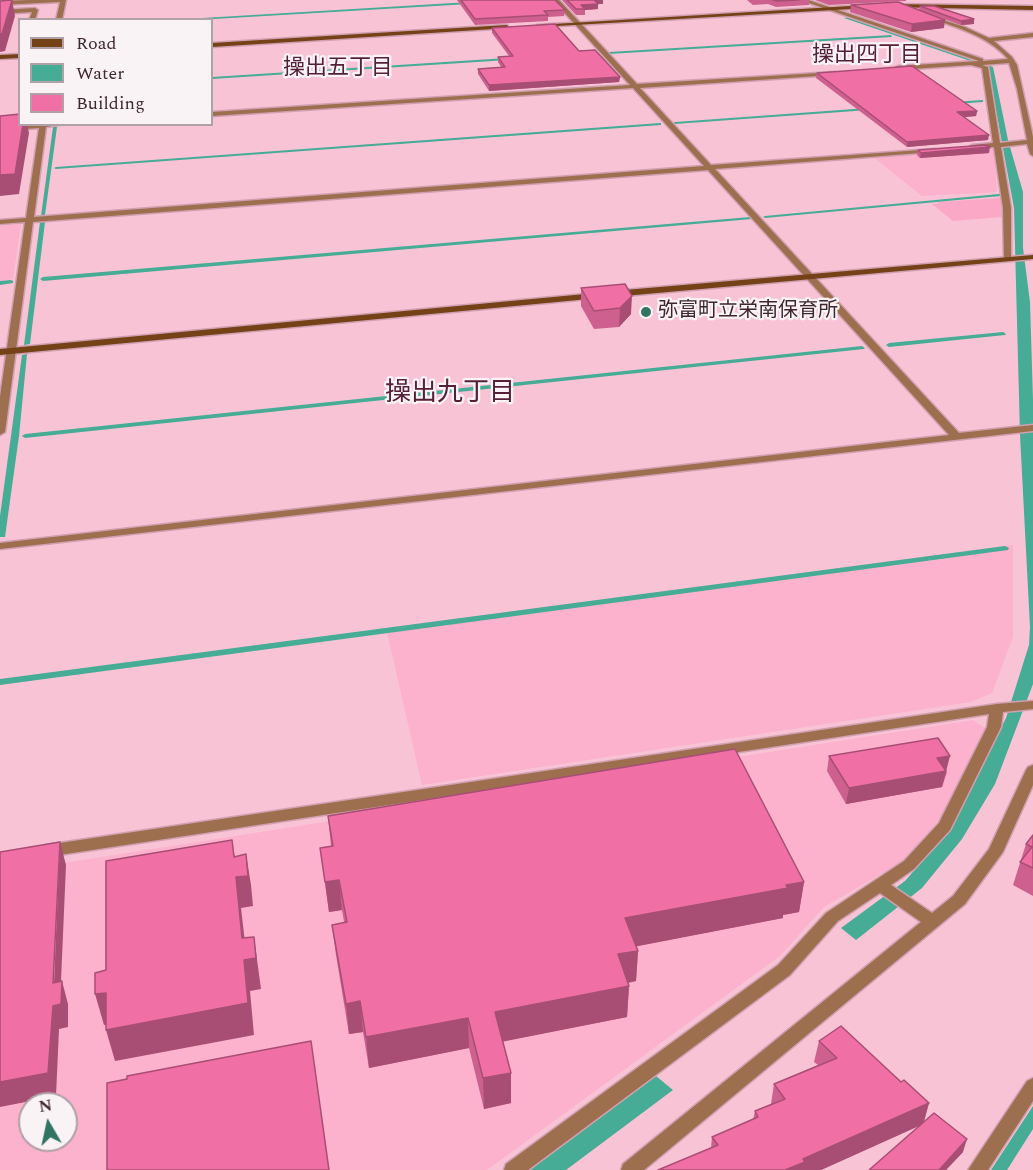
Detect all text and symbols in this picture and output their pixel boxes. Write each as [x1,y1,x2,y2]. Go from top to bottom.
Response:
legend [18,18,213,126]
text: Road [76,30,117,57]
district label: 操出四丁目 [812,44,922,70]
district label: 操出五丁目 [283,57,393,83]
text: Water [76,60,124,87]
text: Building [76,90,145,117]
place label: 弥富町立栄南保育所 [658,300,838,324]
marker: 弥富町立栄南保育所 [639,305,653,319]
district label: 操出九丁目 [385,379,515,411]
north arrow [18,1092,78,1152]
text: N [37,1093,54,1119]

